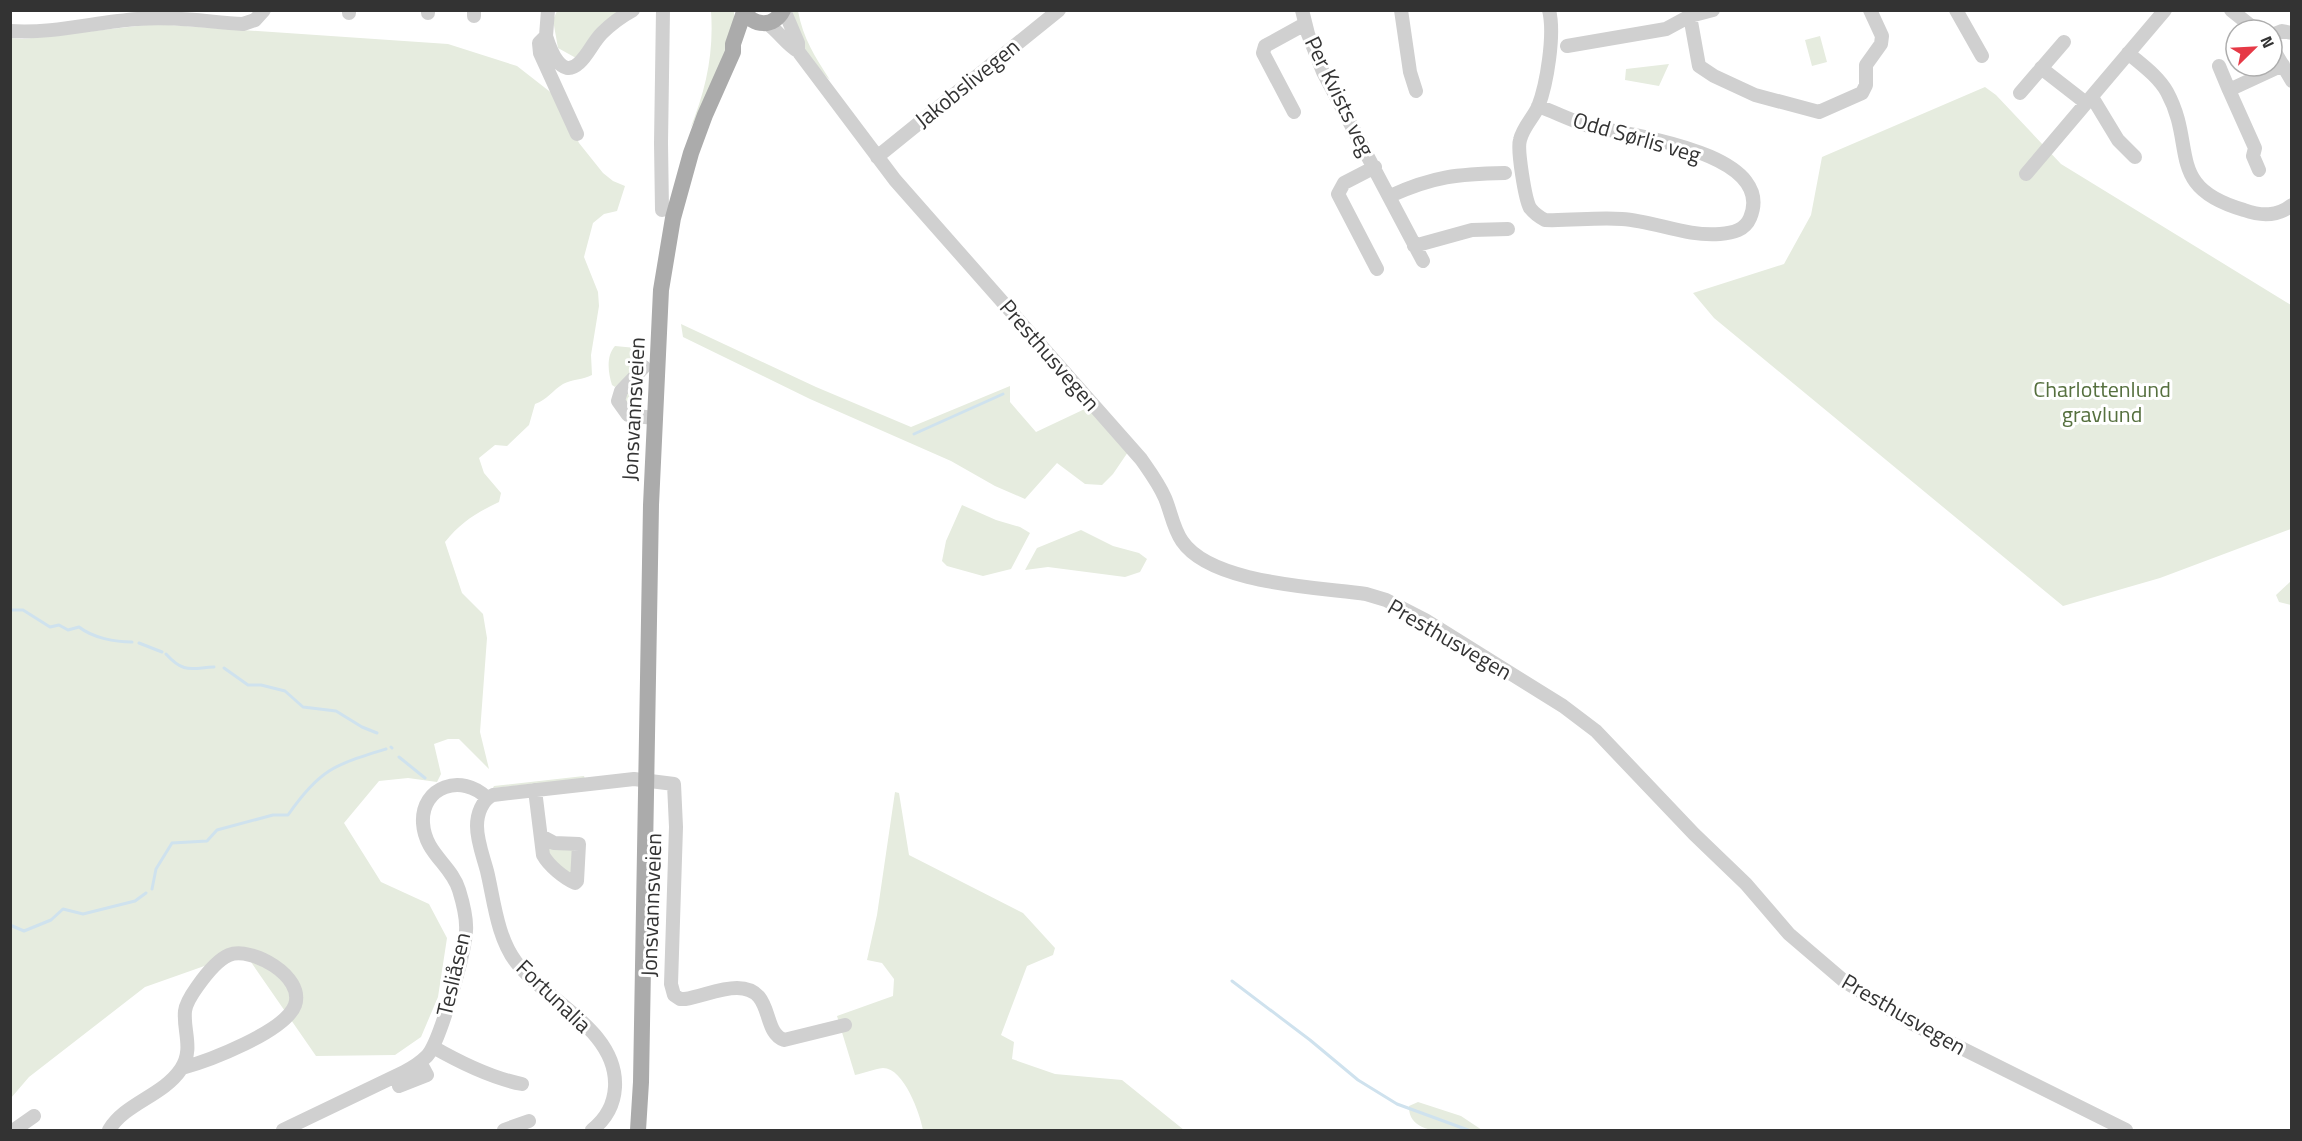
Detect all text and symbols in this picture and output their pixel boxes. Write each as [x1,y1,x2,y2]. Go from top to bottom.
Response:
north arrow [2224,18,2284,78]
street label: Jakobslivegen [907,30,1027,136]
street label: Per Kvists veg [1296,30,1384,162]
text: N [2254,32,2281,52]
street label: Odd Sørlis veg [1569,103,1705,171]
street label: Presthusvegen [992,291,1108,419]
street label: Jonsvannsveien [612,336,654,482]
park label: Charlottenlund gravlund [2033,372,2171,431]
street label: Presthusvegen [1381,590,1519,688]
street label: Jonsvannsveien [631,832,671,978]
street label: Tesliåsen [427,929,479,1019]
street label: Fortunalia [509,951,599,1041]
street label: Presthusvegen [1835,965,1973,1063]

